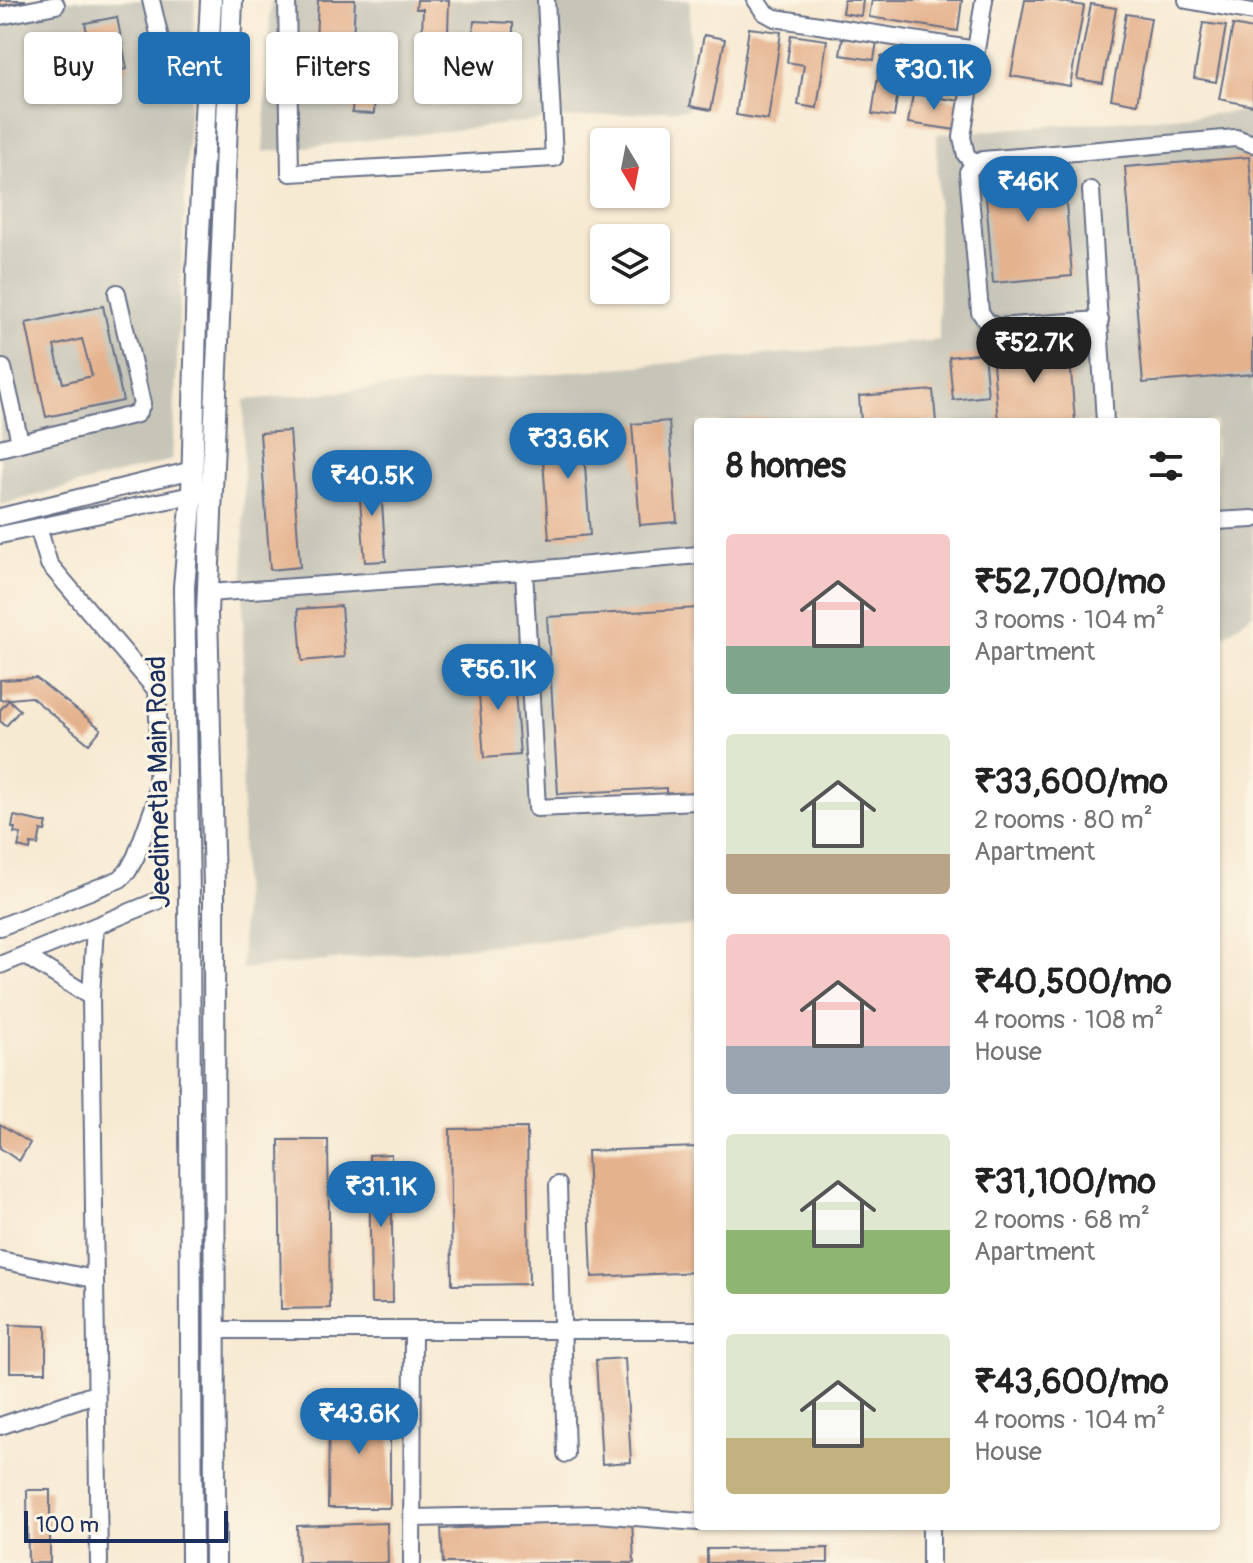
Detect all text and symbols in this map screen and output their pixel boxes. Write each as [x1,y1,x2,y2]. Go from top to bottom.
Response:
chip: Buy [24,32,122,104]
chip: Rent [138,32,250,104]
chip: Filters [266,32,398,104]
chip: New [414,32,522,104]
pin: ₹30.1K [869,44,999,112]
text: ₹30.1K [894,54,974,86]
north arrow [590,128,670,208]
map controls [590,128,670,304]
pin: ₹46K [981,156,1075,224]
text: ₹46K [997,166,1059,198]
button: layers [590,224,670,304]
pin: ₹52.7K [969,317,1099,385]
text: ₹52.7K [994,327,1074,359]
pin: ₹33.6K [503,413,633,481]
text: ₹33.6K [527,423,609,455]
icon: filters [1144,444,1188,488]
text: 8 homes [726,445,846,488]
pin: ₹40.5K [307,450,437,518]
text: ₹40.5K [330,460,414,492]
text: ₹52,700/mo [974,561,1166,604]
icon: home [790,566,886,662]
text: 3 rooms · 104 m² [974,604,1165,636]
text: Apartment [974,636,1095,668]
pin: ₹56.1K [433,644,563,712]
text: ₹56.1K [460,654,536,686]
street label: Jeedimetla Main Road [139,655,179,909]
text: ₹33,600/mo [974,761,1168,804]
icon: home [790,766,886,862]
text: 2 rooms · 80 m² [974,804,1153,836]
text: Apartment [974,836,1095,868]
text: ₹40,500/mo [974,961,1172,1004]
icon: home [790,966,886,1062]
text: 4 rooms · 108 m² [974,1004,1163,1036]
text: House [974,1036,1042,1068]
pin: ₹31.1K [316,1161,446,1229]
text: ₹31,100/mo [974,1161,1156,1204]
icon: home [790,1166,886,1262]
text: ₹31.1K [345,1171,417,1203]
text: 2 rooms · 68 m² [974,1204,1150,1236]
text: Apartment [974,1236,1095,1268]
text: ₹43,600/mo [974,1361,1169,1404]
icon: home [790,1366,886,1462]
pin: ₹43.6K [294,1388,424,1456]
text: ₹43.6K [318,1398,400,1430]
text: 4 rooms · 104 m² [974,1404,1165,1436]
text: House [974,1436,1042,1468]
scale bar [24,1507,228,1543]
text: 100 m [36,1511,99,1539]

